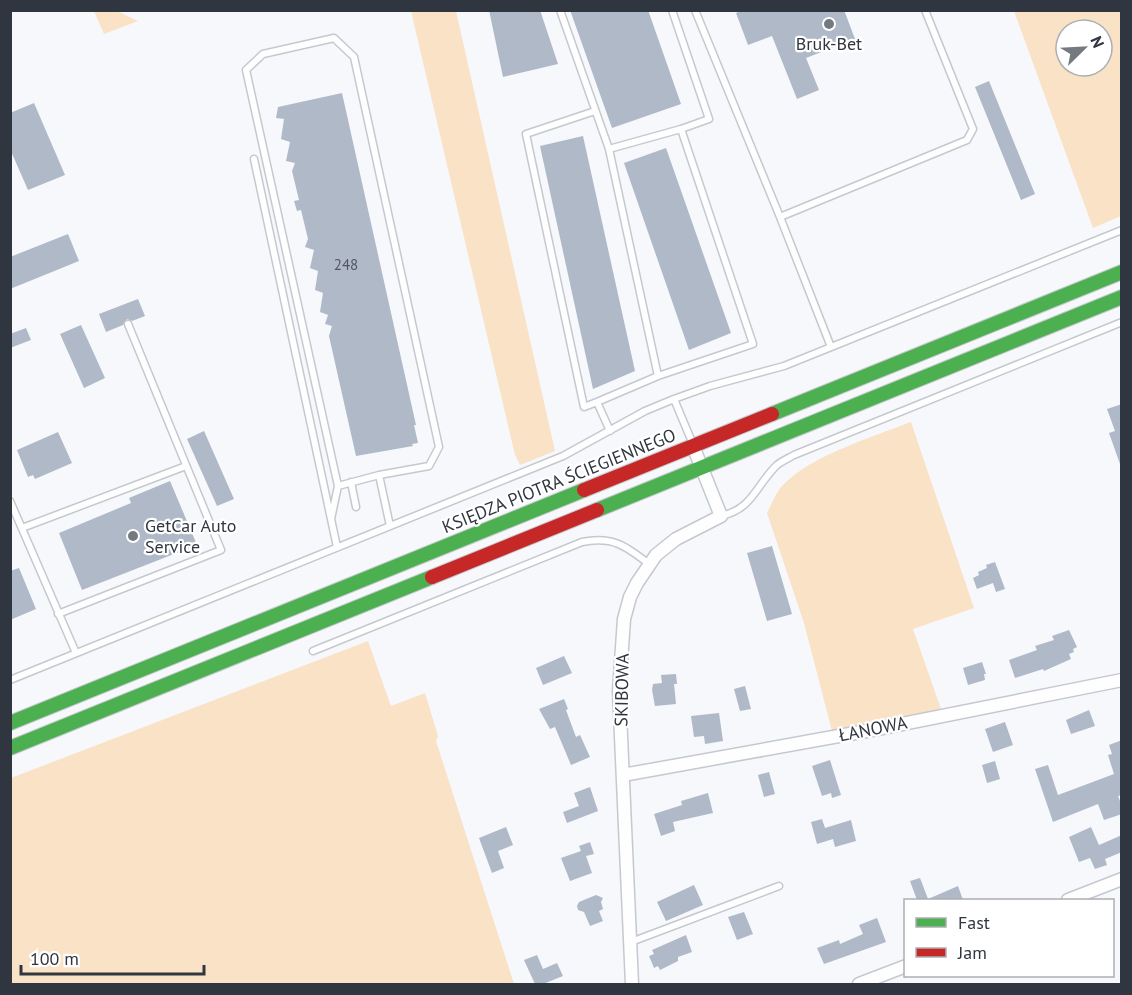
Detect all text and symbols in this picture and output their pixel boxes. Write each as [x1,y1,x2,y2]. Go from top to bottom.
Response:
marker: Bruk-Bet [822,17,836,31]
north arrow [1054,18,1114,78]
place label: Bruk-Bet [796,32,862,55]
text: N [1086,33,1109,51]
house number: 248 [334,255,358,274]
street label: KSIĘDZA PIOTRA ŚCIEGIENNEGO [438,423,679,538]
place label: GetCar Auto Service [145,514,236,558]
marker: GetCar Auto Service [126,529,140,543]
street label: SKIBOWA [609,653,634,727]
street label: ŁANOWA [837,711,909,746]
legend [904,899,1114,977]
text: Fast [958,911,990,934]
scale bar [21,938,204,976]
text: Jam [957,941,987,964]
text: 100 m [30,947,79,970]

